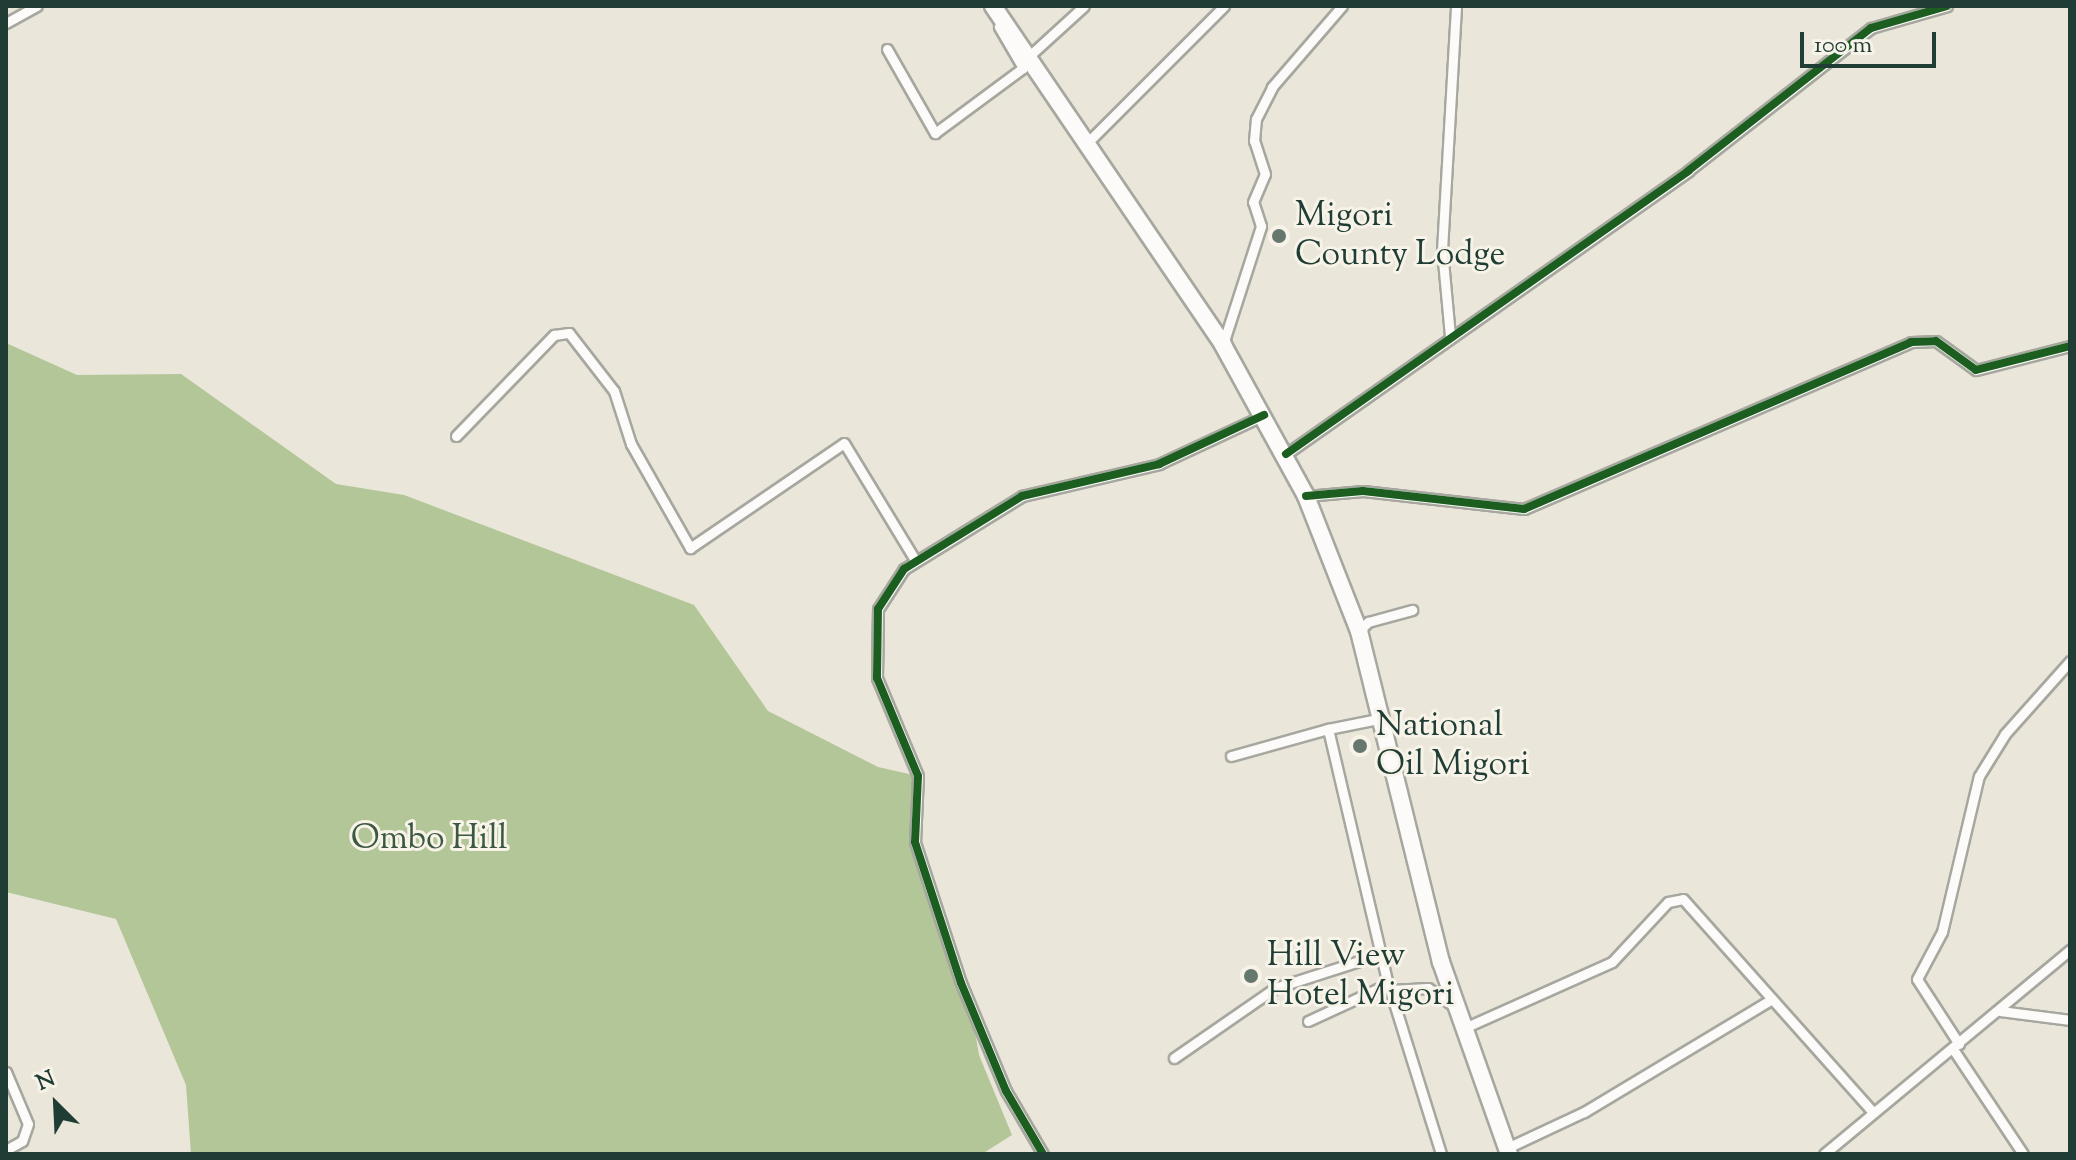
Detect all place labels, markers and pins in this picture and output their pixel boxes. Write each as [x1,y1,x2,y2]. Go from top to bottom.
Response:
place label: Migori County Lodge [1295,196,1505,276]
marker: Migori County Lodge [1270,227,1288,245]
place label: National Oil Migori [1376,706,1530,786]
marker: National Oil Migori [1351,737,1369,755]
place label: Hill View Hotel Migori [1267,936,1455,1016]
marker: Hill View Hotel Migori [1242,967,1260,985]

